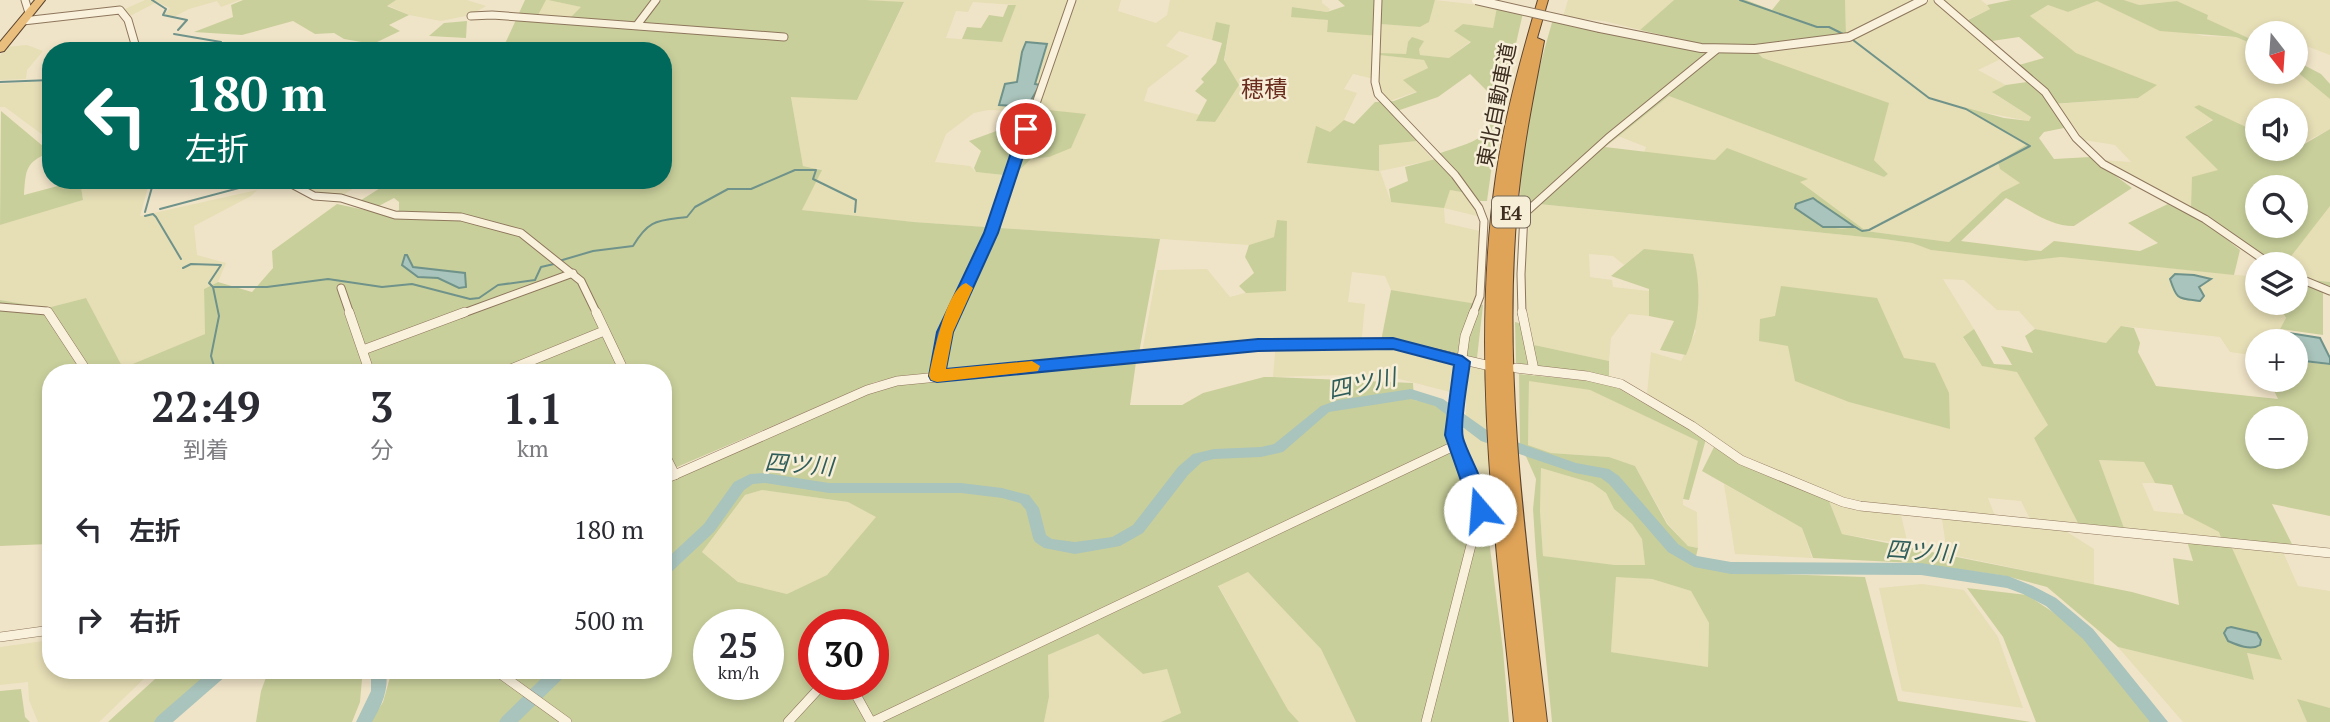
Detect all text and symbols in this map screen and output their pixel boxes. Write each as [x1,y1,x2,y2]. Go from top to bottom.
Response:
north arrow [2245,21,2308,84]
map controls [2245,21,2308,469]
street label: 東北自動車道 [1470,40,1522,170]
text: 180 m [185,60,327,125]
icon: left [70,70,161,161]
district label: 穂積 [1241,73,1287,104]
button: sound [2245,98,2308,161]
pin [996,99,1056,159]
icon: arrive [1007,110,1045,148]
text: 左折 [185,127,249,169]
button: search [2245,175,2308,238]
road number: E4 [1492,196,1530,228]
button: layers [2245,252,2308,315]
button: + [2245,329,2308,392]
water label: 四ツ川 [1325,360,1402,405]
text: 22:49 [151,378,261,434]
text: 3 [370,378,394,434]
text: 1.1 [503,380,563,436]
button: − [2245,406,2308,469]
text: km [517,433,549,464]
text: 到着 [183,434,229,465]
text: 分 [370,434,393,465]
water label: 四ツ川 [764,446,837,482]
position arrow [1443,473,1517,547]
icon: left [70,510,108,548]
text: 180 m [574,512,644,546]
text: 左折 [129,513,181,547]
water label: 四ツ川 [1885,533,1958,569]
icon: right [70,601,108,639]
text: 500 m [574,603,644,637]
text: 右折 [129,604,181,638]
speed limit sign: 30 [798,609,889,700]
text: 25 [719,622,758,668]
text: km/h [718,660,759,684]

